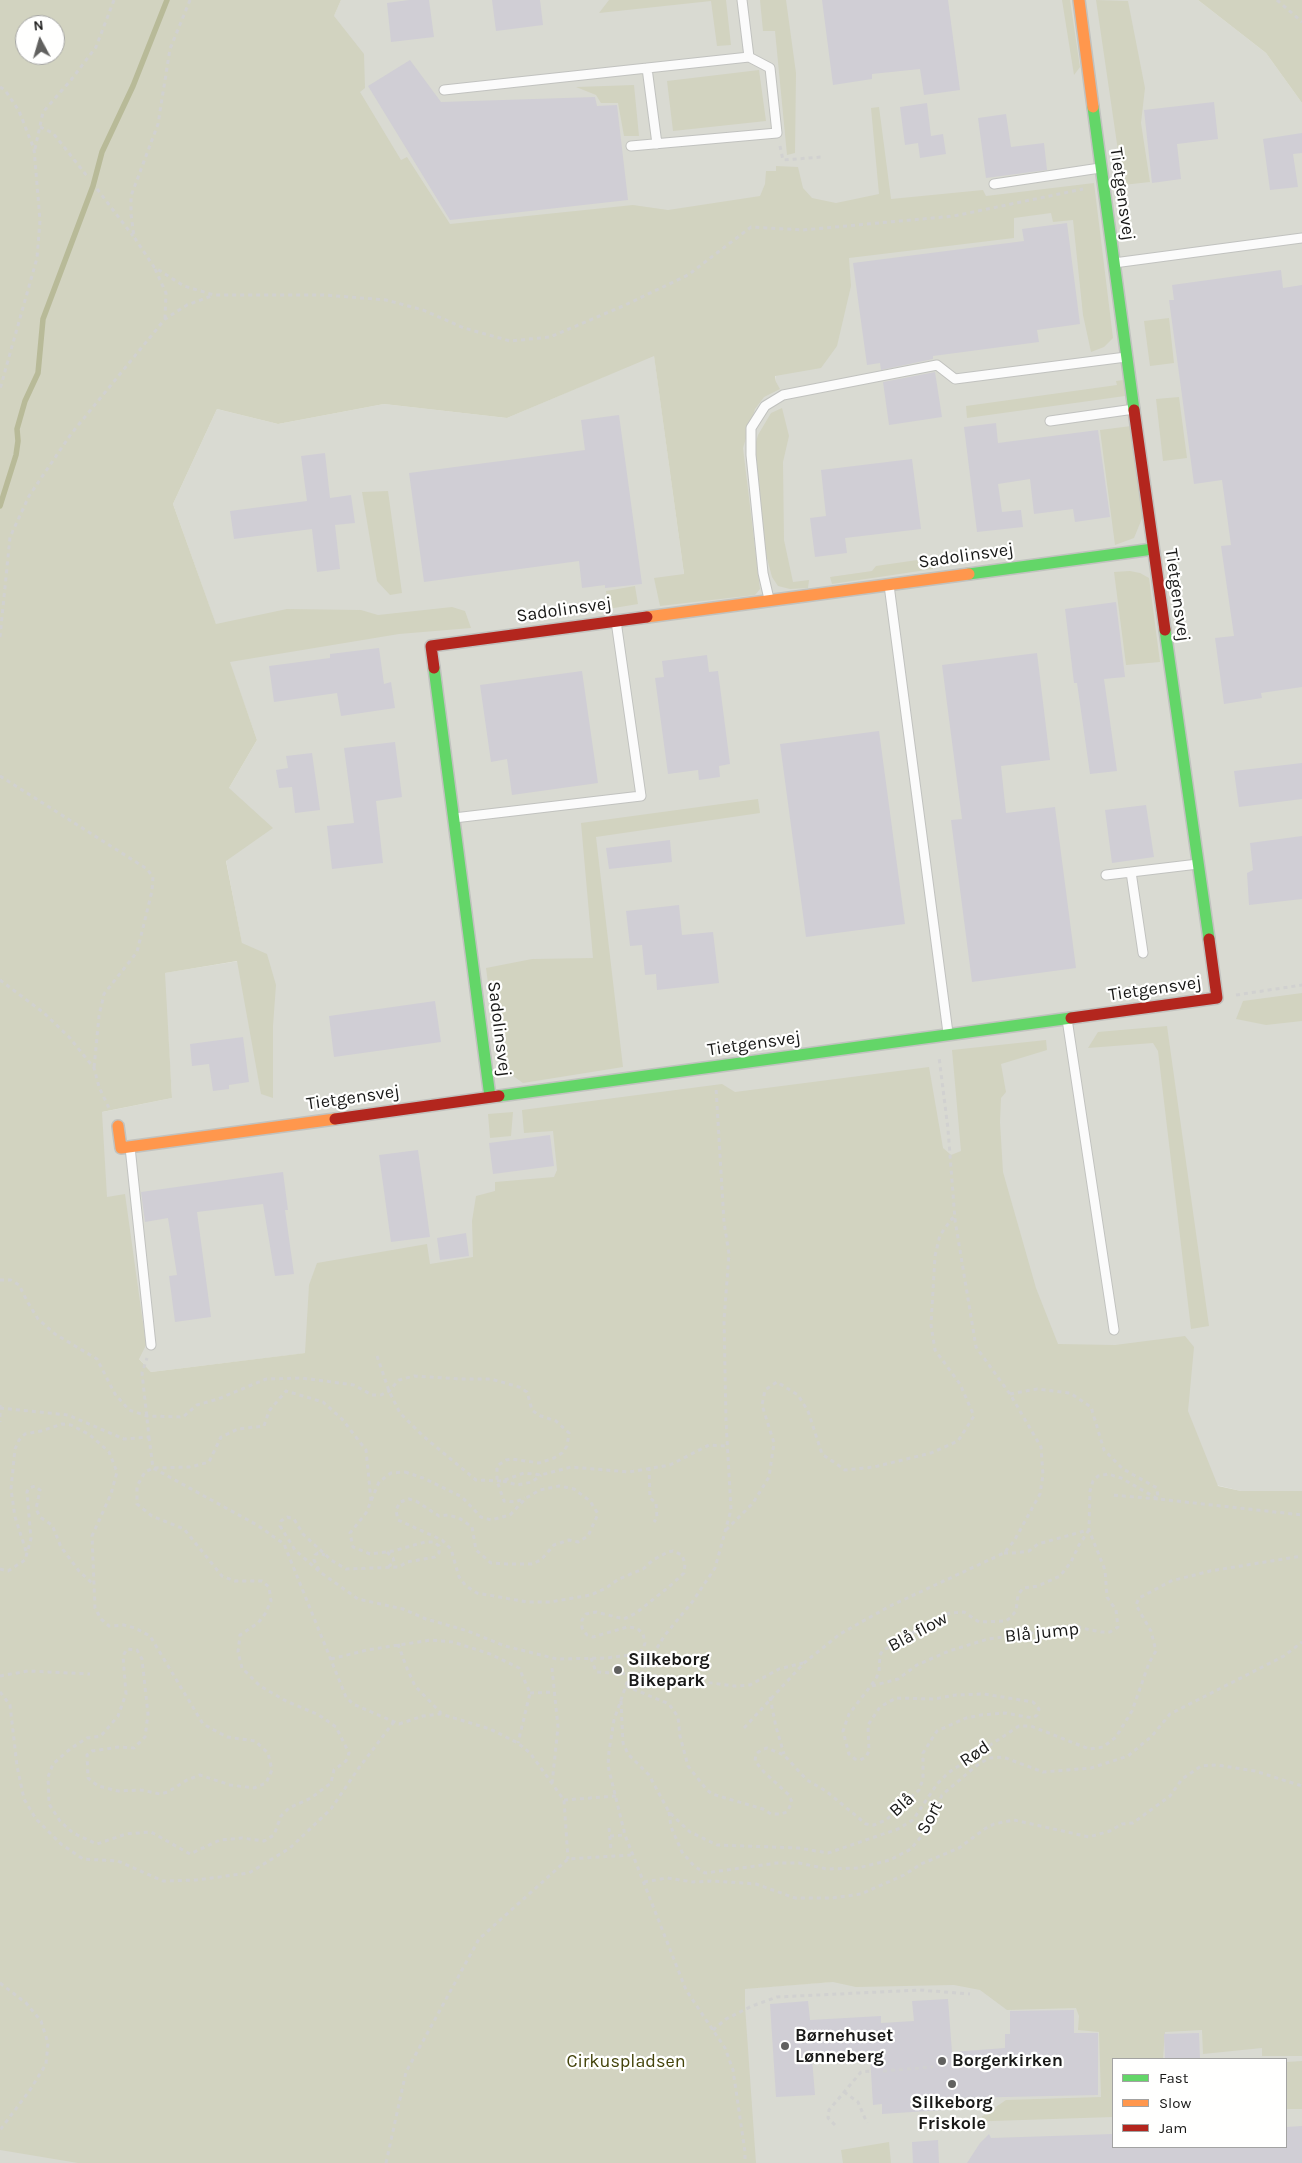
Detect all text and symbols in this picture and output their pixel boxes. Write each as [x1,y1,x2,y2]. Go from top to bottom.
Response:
north arrow [15,15,65,65]
text: N [33,17,44,35]
street label: Tietgensvej [1105,146,1139,242]
street label: Sadolinsvej [917,539,1015,573]
street label: Tietgensvej [1160,547,1194,643]
street label: Sadolinsvej [515,593,613,627]
street label: Tietgensvej [1107,972,1203,1006]
street label: Sadolinsvej [482,980,516,1078]
street label: Tietgensvej [706,1027,802,1061]
street label: Tietgensvej [305,1081,401,1115]
street label: Blå flow [884,1607,952,1657]
street label: Blå jump [1004,1618,1080,1648]
place label: Silkeborg Bikepark [628,1649,710,1692]
marker: Silkeborg Bikepark [612,1664,624,1676]
street label: Rød [956,1736,994,1772]
street label: Blå [885,1788,919,1822]
street label: Sort [912,1798,948,1838]
place label: Børnehuset Lønneberg [795,2025,893,2068]
marker: Børnehuset Lønneberg [779,2040,791,2052]
place label: Borgerkirken [952,2050,1063,2072]
park label: Cirkuspladsen [566,2051,686,2073]
marker: Borgerkirken [936,2055,948,2067]
legend [1112,2058,1287,2148]
text: Fast [1159,2069,1188,2087]
marker: Silkeborg Friskole [946,2078,958,2090]
place label: Silkeborg Friskole [911,2092,993,2134]
text: Slow [1159,2094,1191,2112]
text: Jam [1159,2119,1187,2137]

